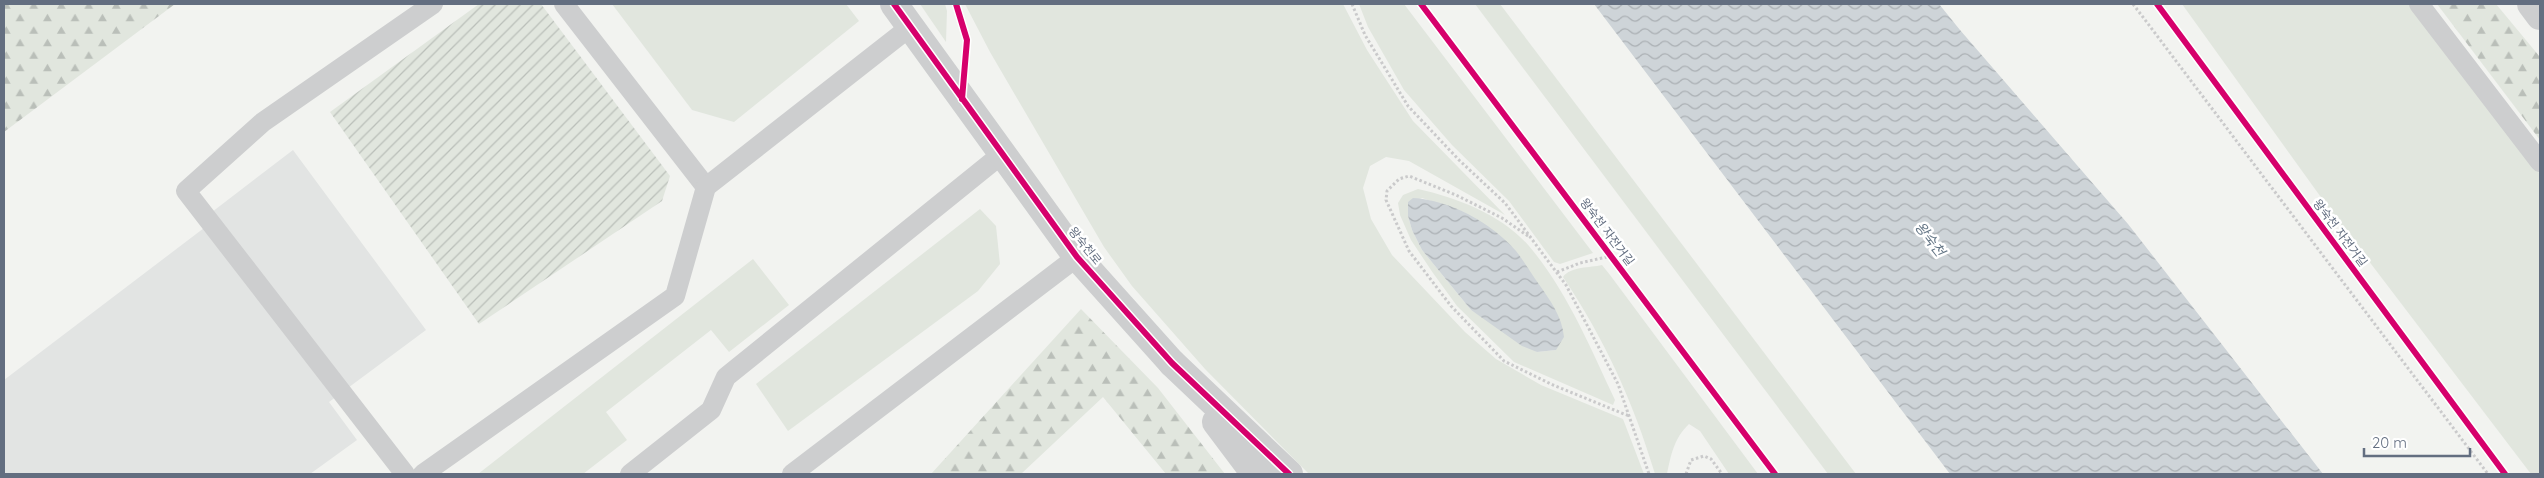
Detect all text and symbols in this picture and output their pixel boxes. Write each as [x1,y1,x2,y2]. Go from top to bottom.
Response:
street label: 왕숙천 자전거길 [1577,195,1638,268]
street label: 왕숙천 자전거길 [2310,196,2371,269]
water label: 왕숙천 [1911,218,1950,261]
street label: 왕숙천로 [1066,224,1105,268]
scale bar [2364,426,2470,458]
text: 20 m [2372,433,2407,452]

